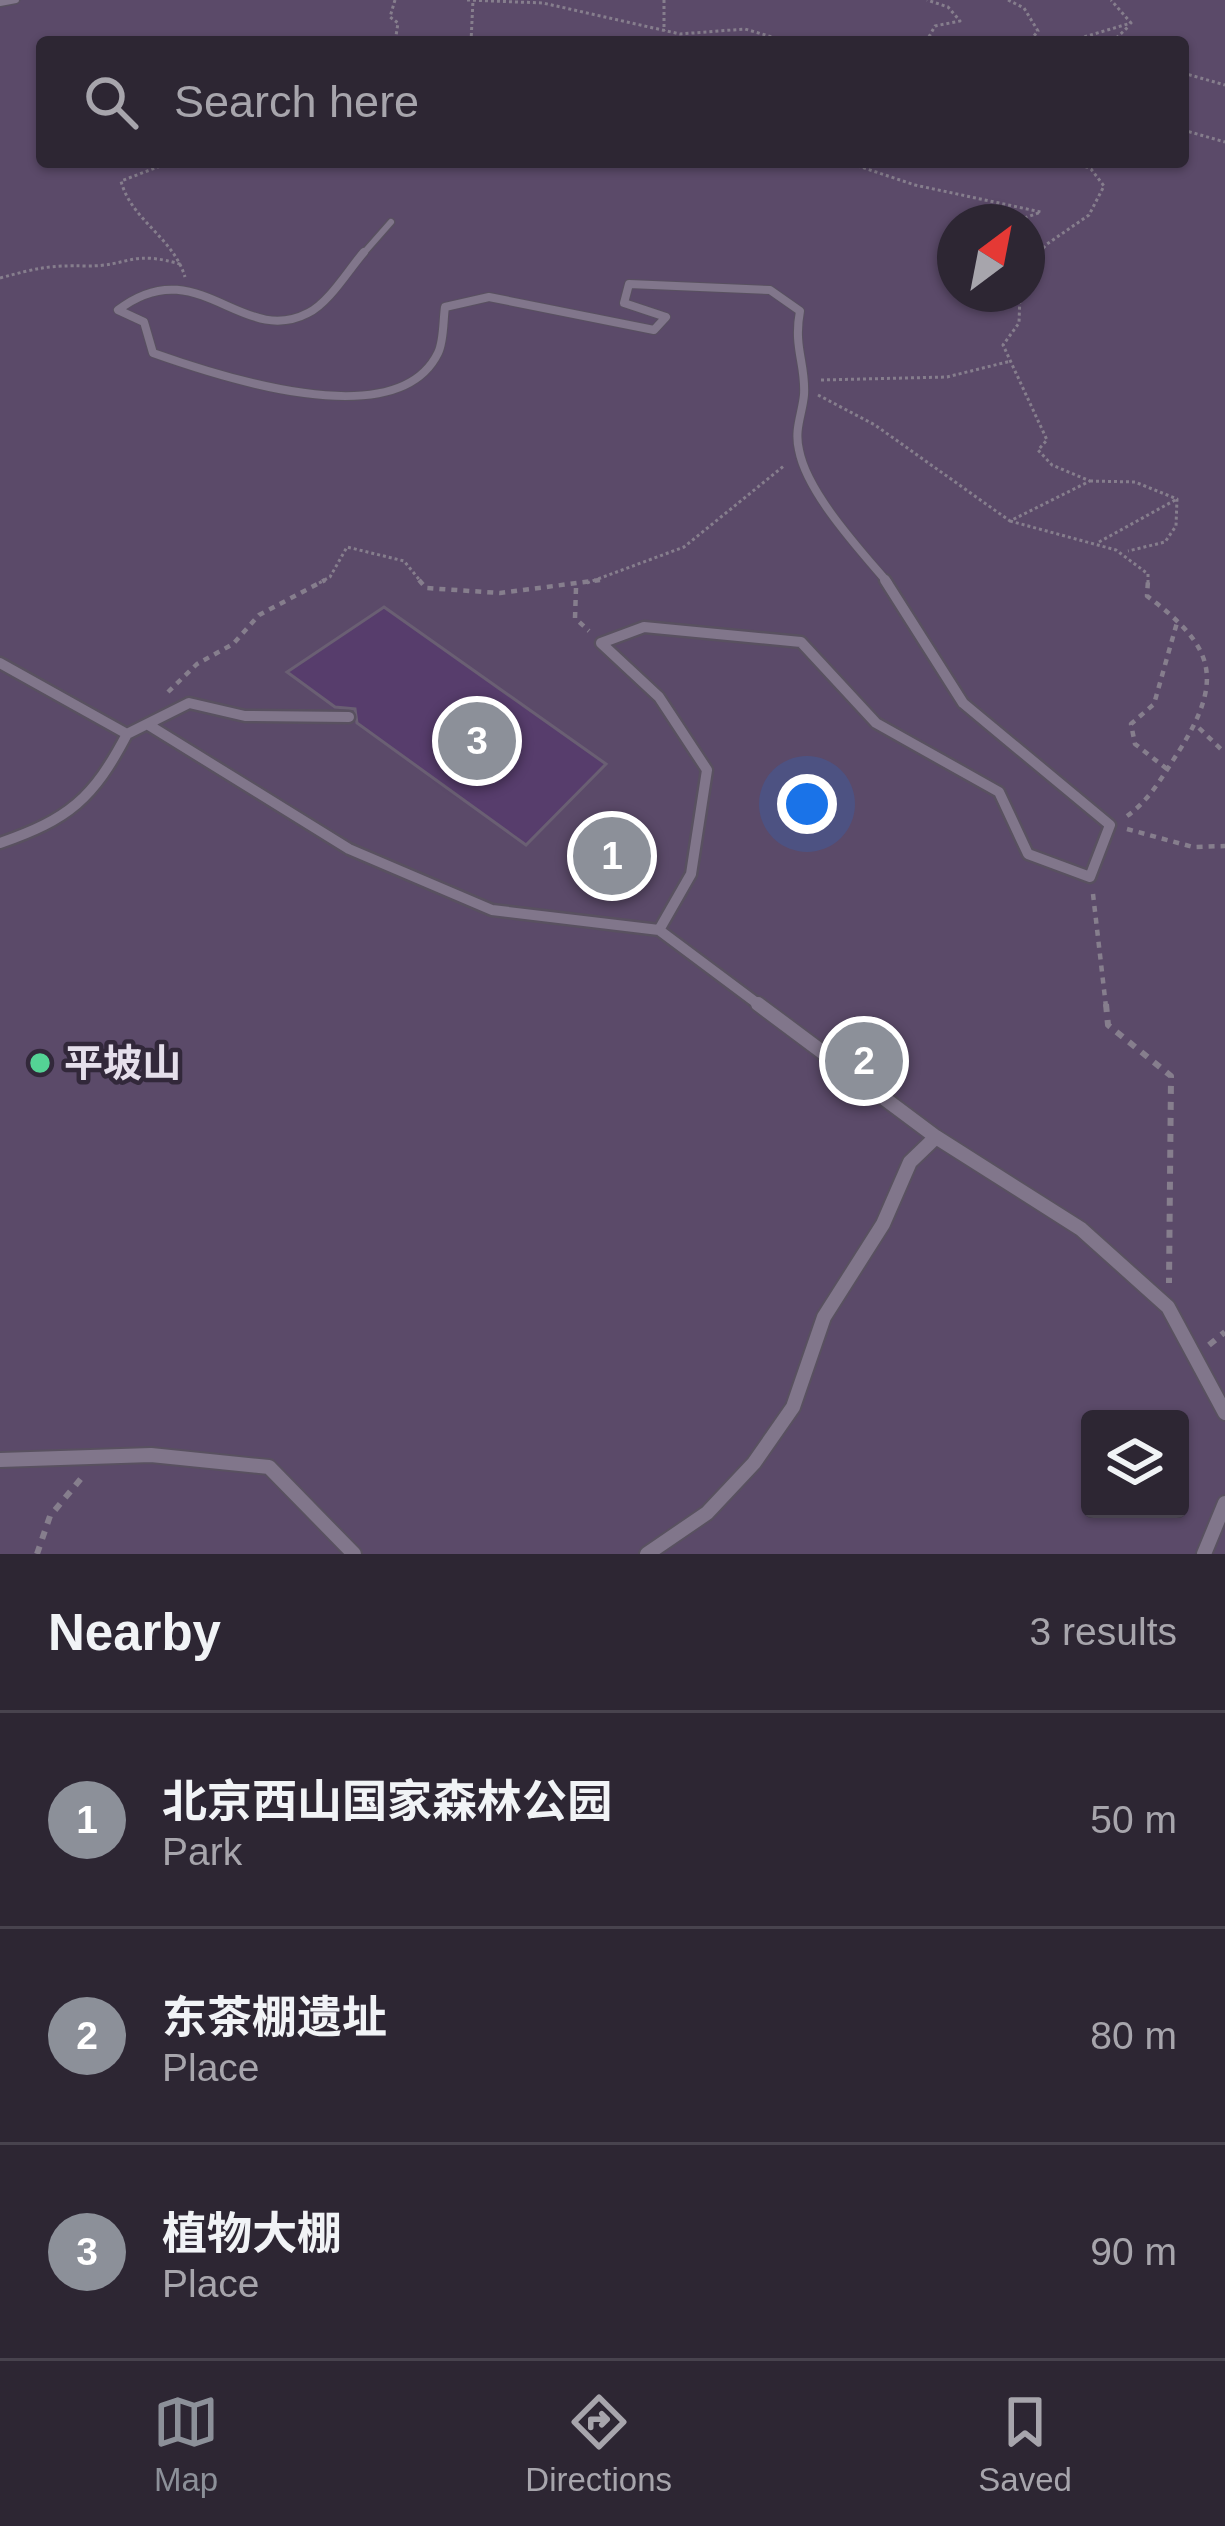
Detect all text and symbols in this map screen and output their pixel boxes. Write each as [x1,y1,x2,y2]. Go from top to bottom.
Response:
search box [36,36,1189,168]
icon: search [78,69,144,135]
text: Search here [174,76,419,127]
north arrow [937,204,1045,312]
pin: 3 [438,696,516,786]
your location [777,774,837,834]
pin: 1 [573,811,651,901]
pin: 2 [825,1016,903,1106]
place label: 平坡山 [64,1042,181,1085]
marker: 平坡山 [27,1050,53,1076]
map controls [1081,1410,1189,1518]
button: layers [1081,1410,1189,1518]
text: Nearby [48,1604,221,1661]
text: 3 results [1030,1610,1177,1653]
text: 北京西山国家森林公园 [162,1776,612,1827]
text: 1 [76,1798,98,1841]
text: 50 m [1090,1798,1177,1841]
text: Park [162,1830,242,1873]
text: 东茶棚遗址 [162,1992,387,2043]
text: 2 [76,2014,98,2057]
text: 80 m [1090,2014,1177,2057]
text: Place [162,2046,260,2089]
text: 植物大棚 [162,2208,342,2259]
text: 3 [76,2230,98,2273]
text: 90 m [1090,2230,1177,2273]
text: Place [162,2262,260,2305]
tab: Map [153,2389,219,2499]
tab: Directions [525,2389,672,2499]
tab: Saved [978,2389,1072,2499]

